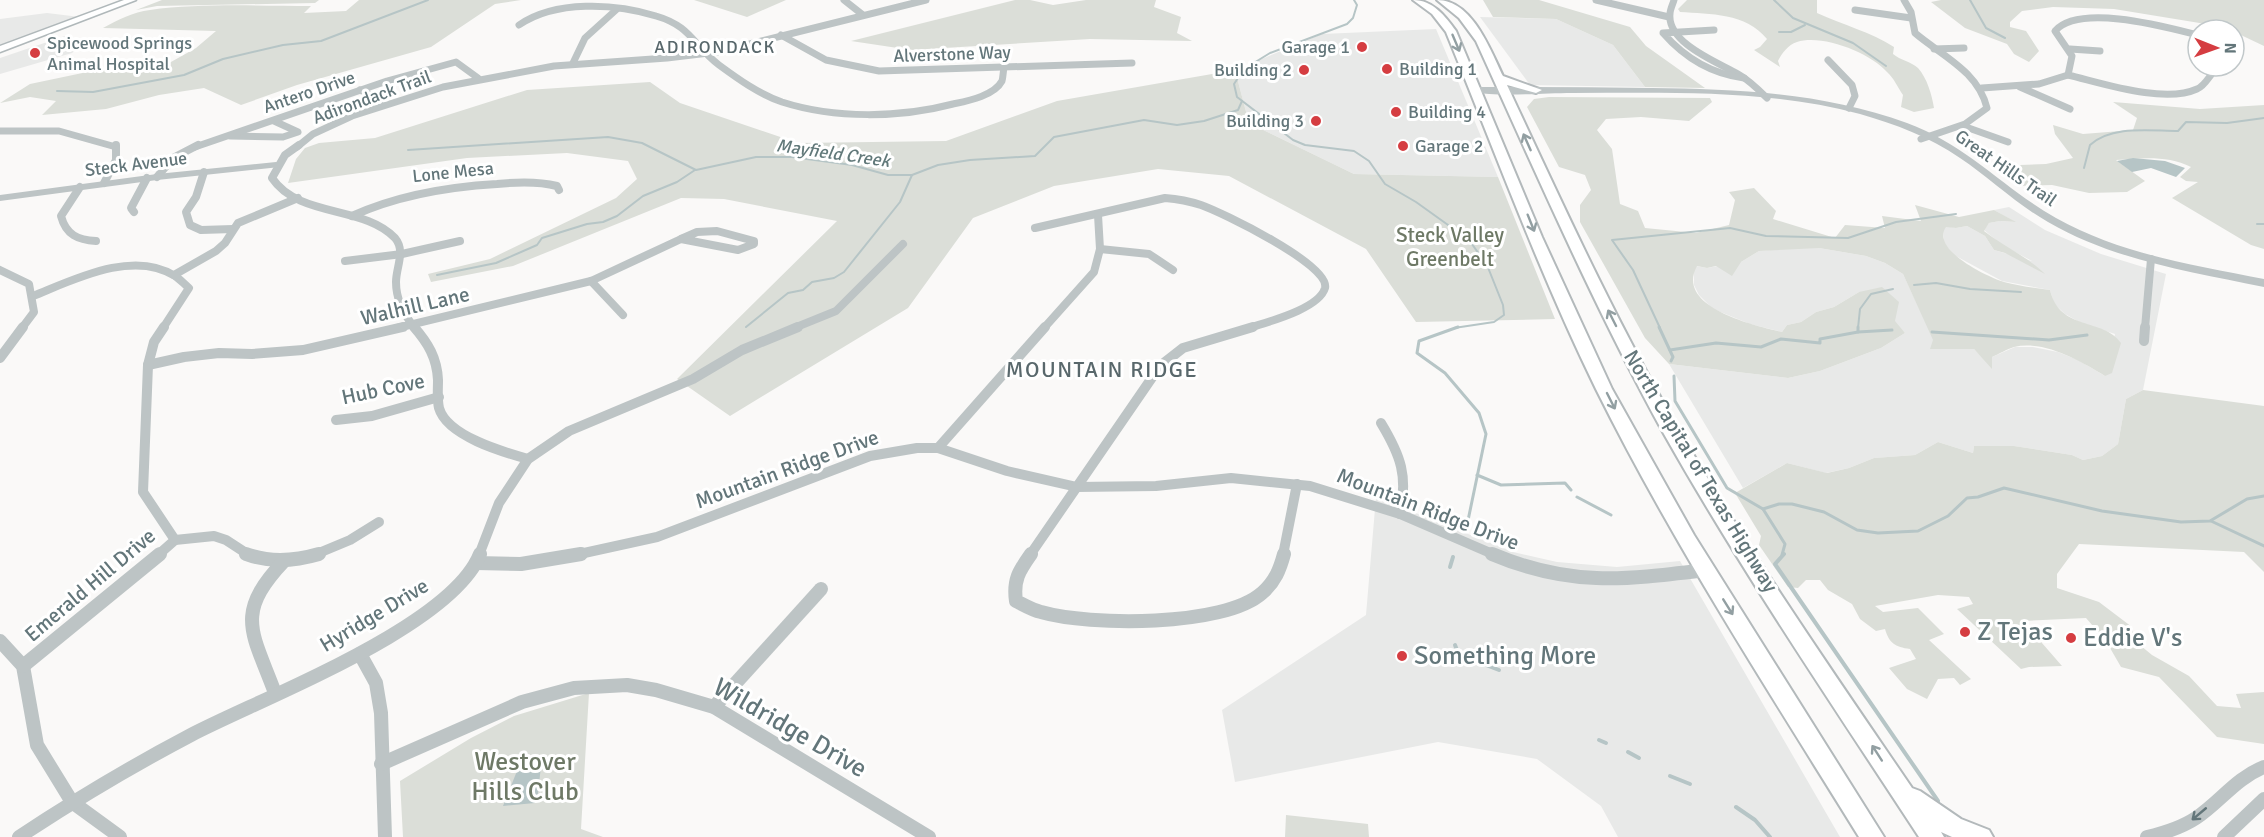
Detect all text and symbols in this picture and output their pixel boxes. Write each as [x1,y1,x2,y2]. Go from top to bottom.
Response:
north arrow [2186,18,2246,78]
place label: Spicewood Springs Animal Hospital [47,32,192,75]
one-way arrow [1451,34,1462,52]
district label: ADIRONDACK [654,36,776,58]
place label: Garage 1 [1282,36,1350,58]
marker: Garage 1 [1355,40,1369,54]
street label: Alverstone Way [893,41,1012,67]
text: N [2220,43,2240,54]
marker: Spicewood Springs Animal Hospital [28,46,42,60]
place label: Building 1 [1399,58,1477,80]
place label: Building 2 [1214,59,1292,81]
marker: Building 1 [1380,62,1394,76]
marker: Building 2 [1297,63,1311,77]
street label: Adirondack Trail [310,65,434,129]
street label: Antero Drive [260,66,358,118]
place label: Building 4 [1408,101,1486,123]
marker: Building 4 [1389,105,1403,119]
place label: Building 3 [1226,110,1304,132]
marker: Building 3 [1309,114,1323,128]
street label: Great Hills Trail [1951,125,2061,211]
one-way arrow [1521,133,1532,151]
water label: Mayfield Creek [775,134,893,172]
place label: Garage 2 [1415,135,1483,157]
marker: Garage 2 [1396,139,1410,153]
street label: Steck Avenue [84,147,188,181]
street label: Lone Mesa [411,157,495,187]
one-way arrow [1526,213,1537,232]
park label: Steck Valley Greenbelt [1396,222,1504,272]
street label: Walhill Lane [358,281,472,331]
one-way arrow [1605,309,1617,327]
street label: North Capital of Texas Highway [1618,345,1784,597]
district label: MOUNTAIN RIDGE [1006,356,1198,383]
street label: Hub Cove [339,368,427,410]
one-way arrow [1606,391,1618,409]
street label: Mountain Ridge Drive [692,424,882,514]
street label: Mountain Ridge Drive [1333,462,1523,556]
street label: Emerald Hill Drive [19,523,161,647]
street label: Hyridge Drive [315,572,433,658]
one-way arrow [1722,598,1734,615]
place label: Z Tejas [1977,616,2053,648]
place label: Eddie V's [2083,622,2182,654]
marker: Z Tejas [1958,625,1972,639]
marker: Eddie V's [2064,631,2078,645]
place label: Something More [1414,640,1596,672]
marker: Something More [1395,649,1409,663]
street label: Wildridge Drive [708,671,872,785]
one-way arrow [1870,745,1882,762]
park label: Westover Hills Club [471,746,579,808]
one-way arrow [2191,808,2207,821]

